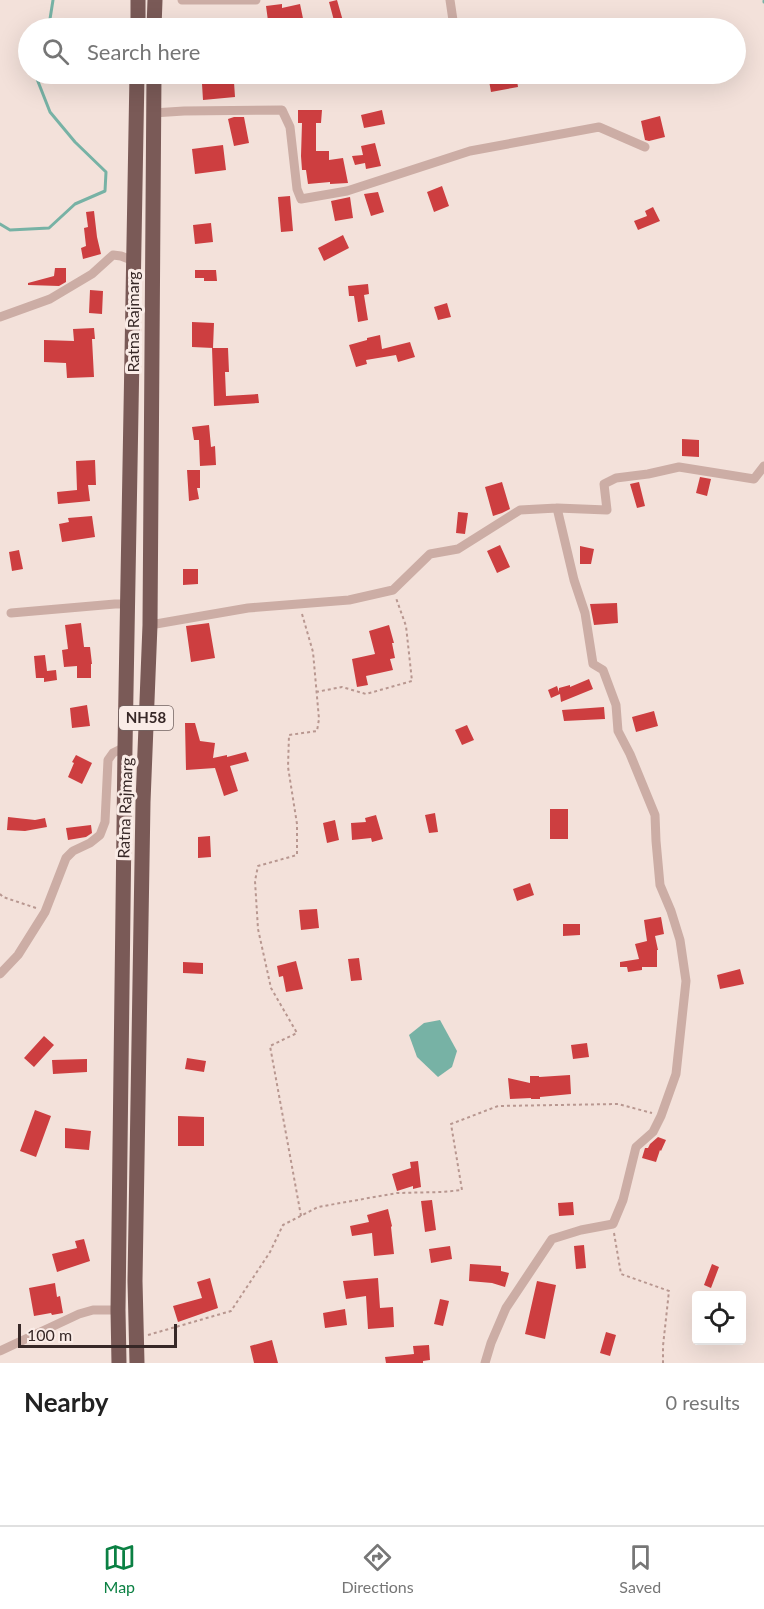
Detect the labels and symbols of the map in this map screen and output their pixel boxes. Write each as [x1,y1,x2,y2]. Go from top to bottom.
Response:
street label: Ratna Rajmarg [123,271,142,373]
road number: NH58 [119,706,173,730]
street label: Ratna Rajmarg [113,757,136,859]
scale bar [18,1321,177,1348]

